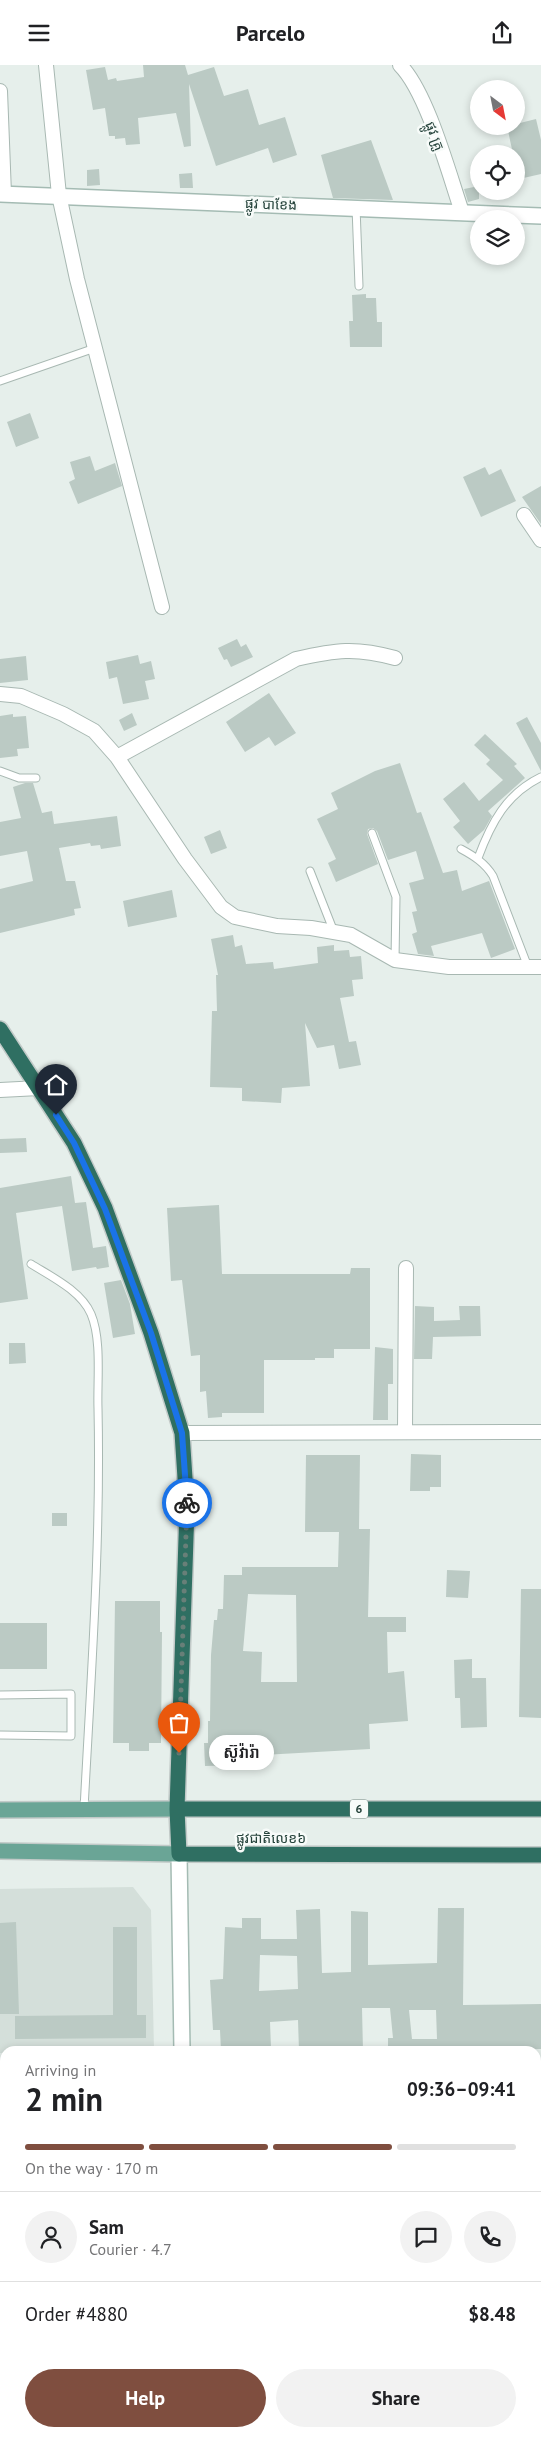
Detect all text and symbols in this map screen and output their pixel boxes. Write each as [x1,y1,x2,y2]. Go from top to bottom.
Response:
icon: menu [25,19,53,47]
text: Parcelo [236,19,305,47]
icon: share [488,19,516,47]
north arrow [470,80,525,135]
map controls [470,80,525,265]
street label: ផ្លូវ គ្រូ [418,119,449,154]
button: locate [470,145,525,200]
street label: ផ្លូវ បាខែង [245,194,297,217]
button: layers [470,210,525,265]
pin [35,1064,77,1115]
icon: home [42,1071,70,1099]
courier [162,1478,212,1528]
icon: bike [173,1489,201,1517]
pin [158,1702,200,1753]
icon: bag [165,1709,193,1737]
callout: ស៊ូវ៉ារ៉ា [209,1735,274,1771]
text: ស៊ូវ៉ារ៉ា [223,1742,260,1762]
road number: 6 [350,1800,368,1819]
street label: ផ្លូវជាតិលេខ៦ [236,1829,306,1850]
text: Arriving in [25,2060,96,2080]
text: 09:36–09:41 [407,2077,516,2101]
text: 2 min [25,2078,103,2120]
text: On the way · 170 m [25,2158,158,2178]
button: person [25,2211,77,2263]
button: chat [400,2211,452,2263]
button: phone [464,2211,516,2263]
text: Sam [89,2215,124,2239]
text: Courier · 4.7 [89,2239,172,2259]
text: Order #4880 [25,2302,128,2326]
text: $8.48 [468,2302,516,2326]
button: Help [25,2369,266,2427]
button: Share [276,2369,516,2427]

